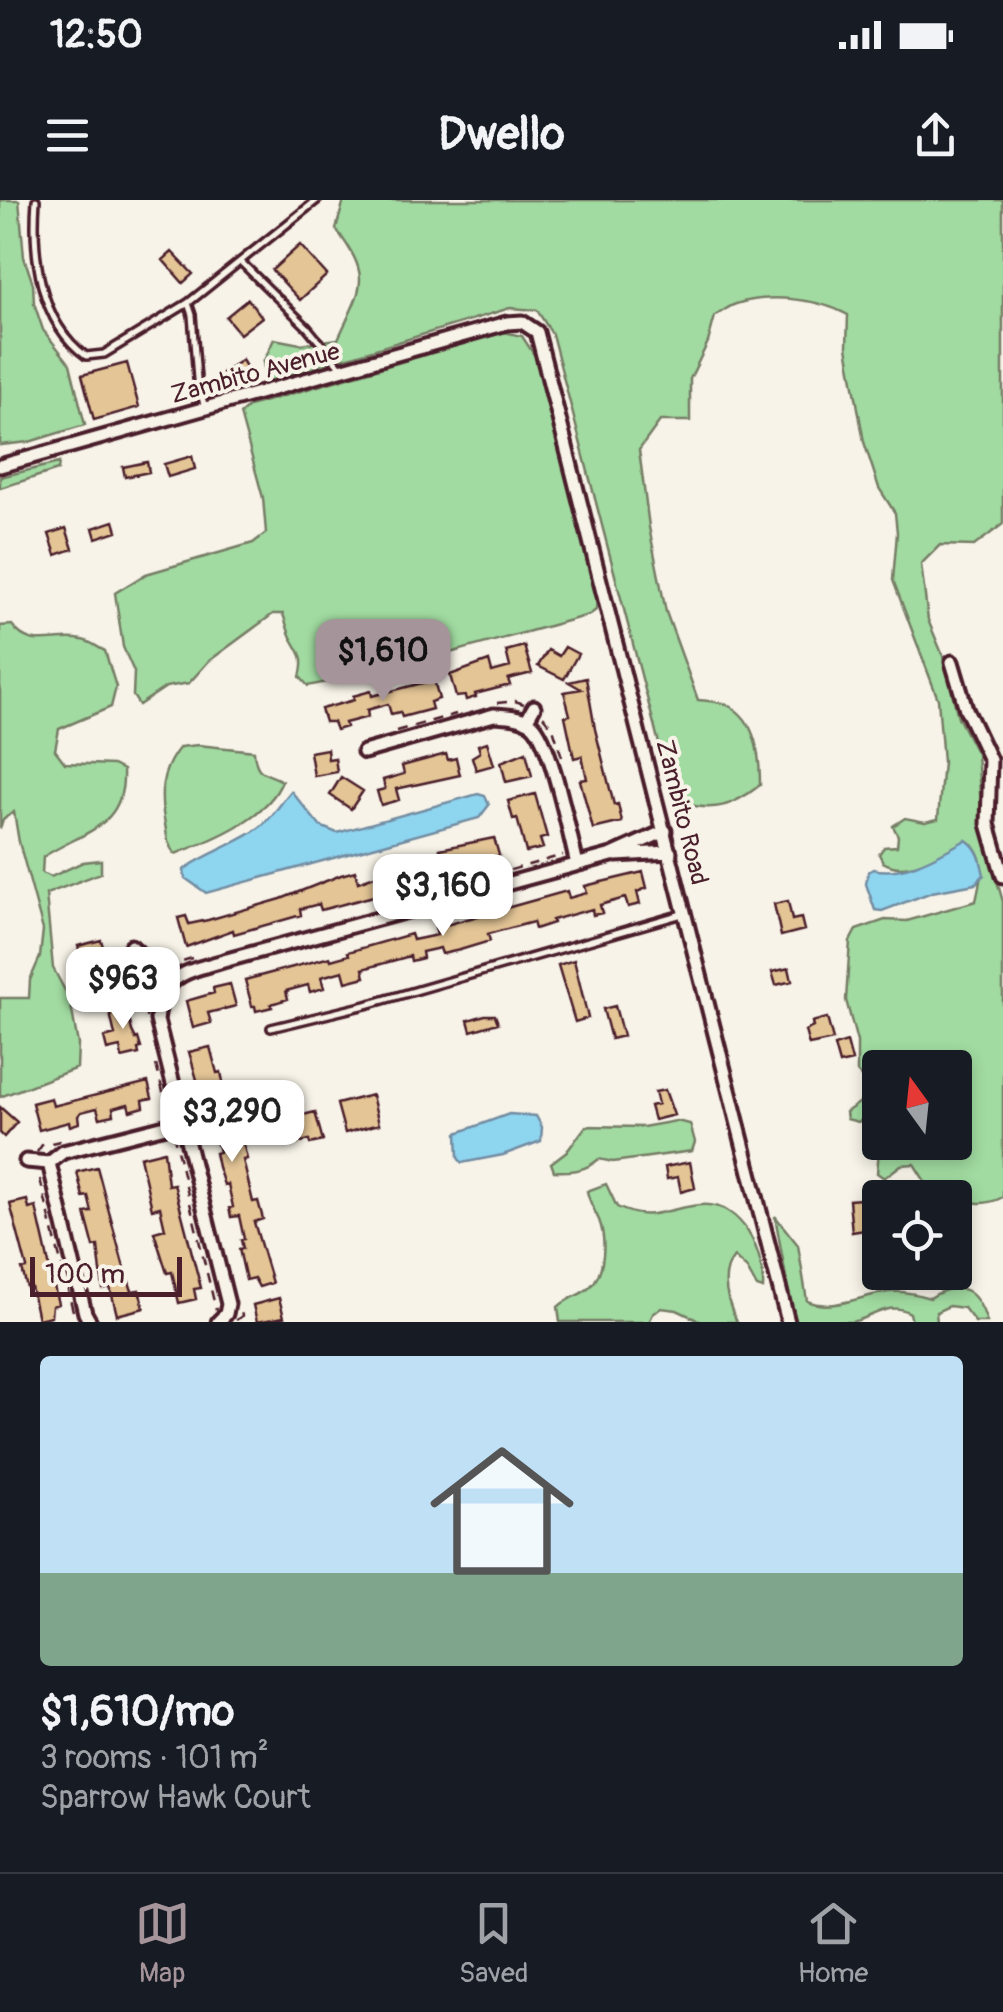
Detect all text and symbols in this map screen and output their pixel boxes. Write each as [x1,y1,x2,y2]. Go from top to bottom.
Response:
text: 12:50 [50,11,143,59]
text: Dwello [438,107,565,163]
icon: menu [40,108,95,163]
icon: share [908,108,963,163]
street label: Zambito Avenue [168,336,344,411]
pin: $1,610 [302,619,464,704]
text: $1,610 [338,631,428,671]
street label: Zambito Road [649,737,715,888]
pin: $3,160 [362,854,524,939]
text: $3,160 [395,866,491,906]
pin: $963 [64,947,182,1032]
text: $963 [88,959,158,999]
north arrow [862,1050,972,1160]
map controls [862,1050,972,1290]
pin: $3,290 [151,1080,313,1165]
text: $3,290 [182,1092,282,1132]
button: locate [862,1180,972,1290]
scale bar [30,1252,182,1296]
text: 100 m [45,1257,125,1292]
icon: home [412,1421,592,1601]
text: $1,610/mo [40,1686,234,1738]
text: 3 rooms · 101 m² [40,1738,269,1778]
text: Sparrow Hawk Court [40,1778,311,1818]
tab: Map [135,1896,190,1991]
tab: Saved [459,1896,528,1991]
tab: Home [798,1896,868,1991]

